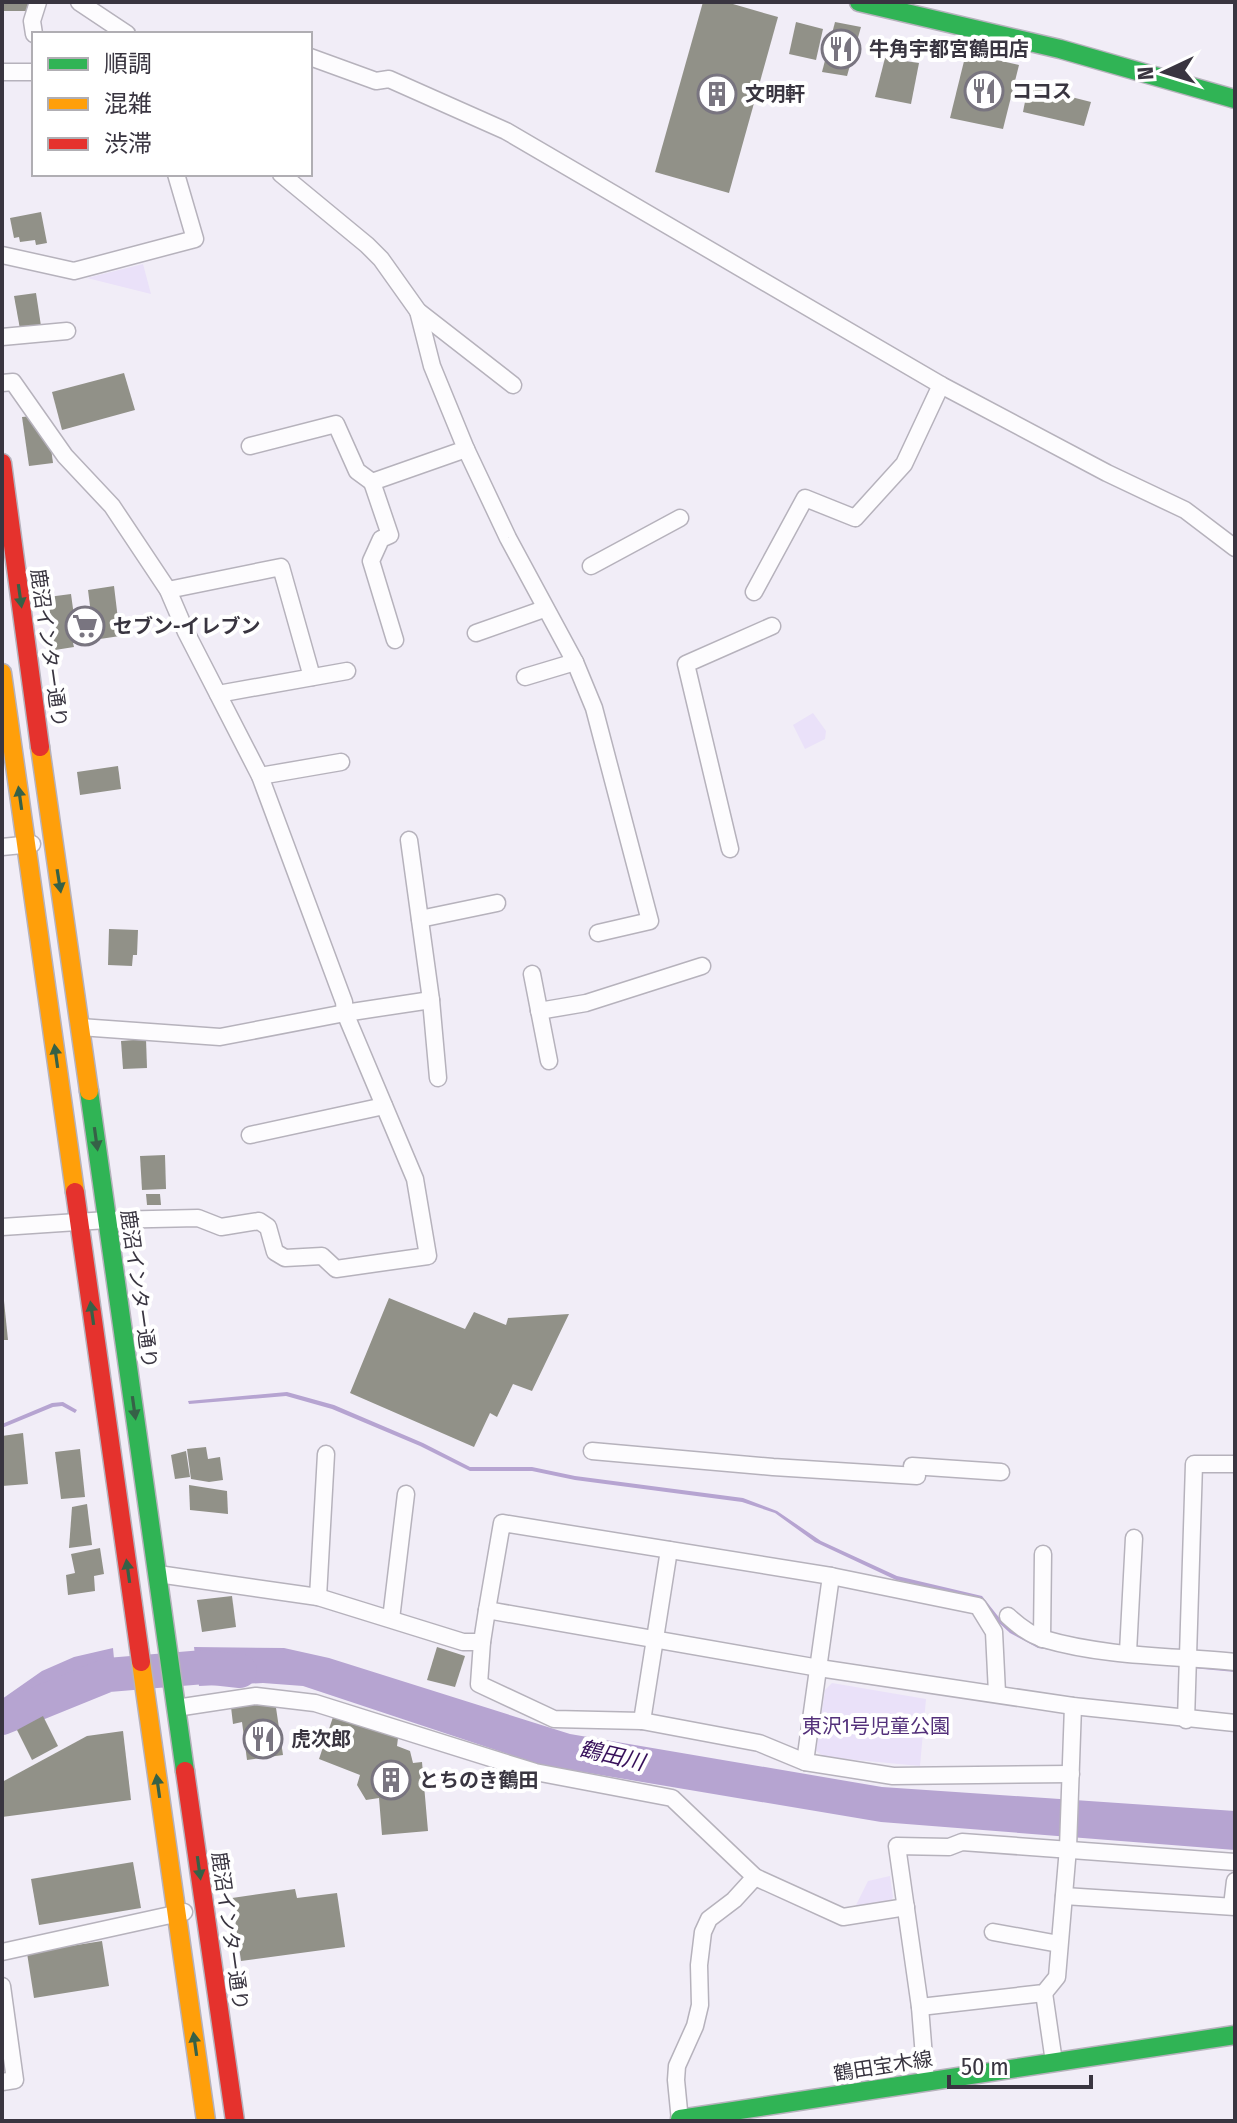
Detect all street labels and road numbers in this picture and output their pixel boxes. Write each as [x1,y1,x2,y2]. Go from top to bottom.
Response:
street label: 鹿沼インター通り [26,567,72,729]
street label: 鹿沼インター通り [116,1208,162,1370]
street label: 鹿沼インター通り [207,1850,253,2012]
street label: 鶴田宝木線 [832,2046,934,2086]

